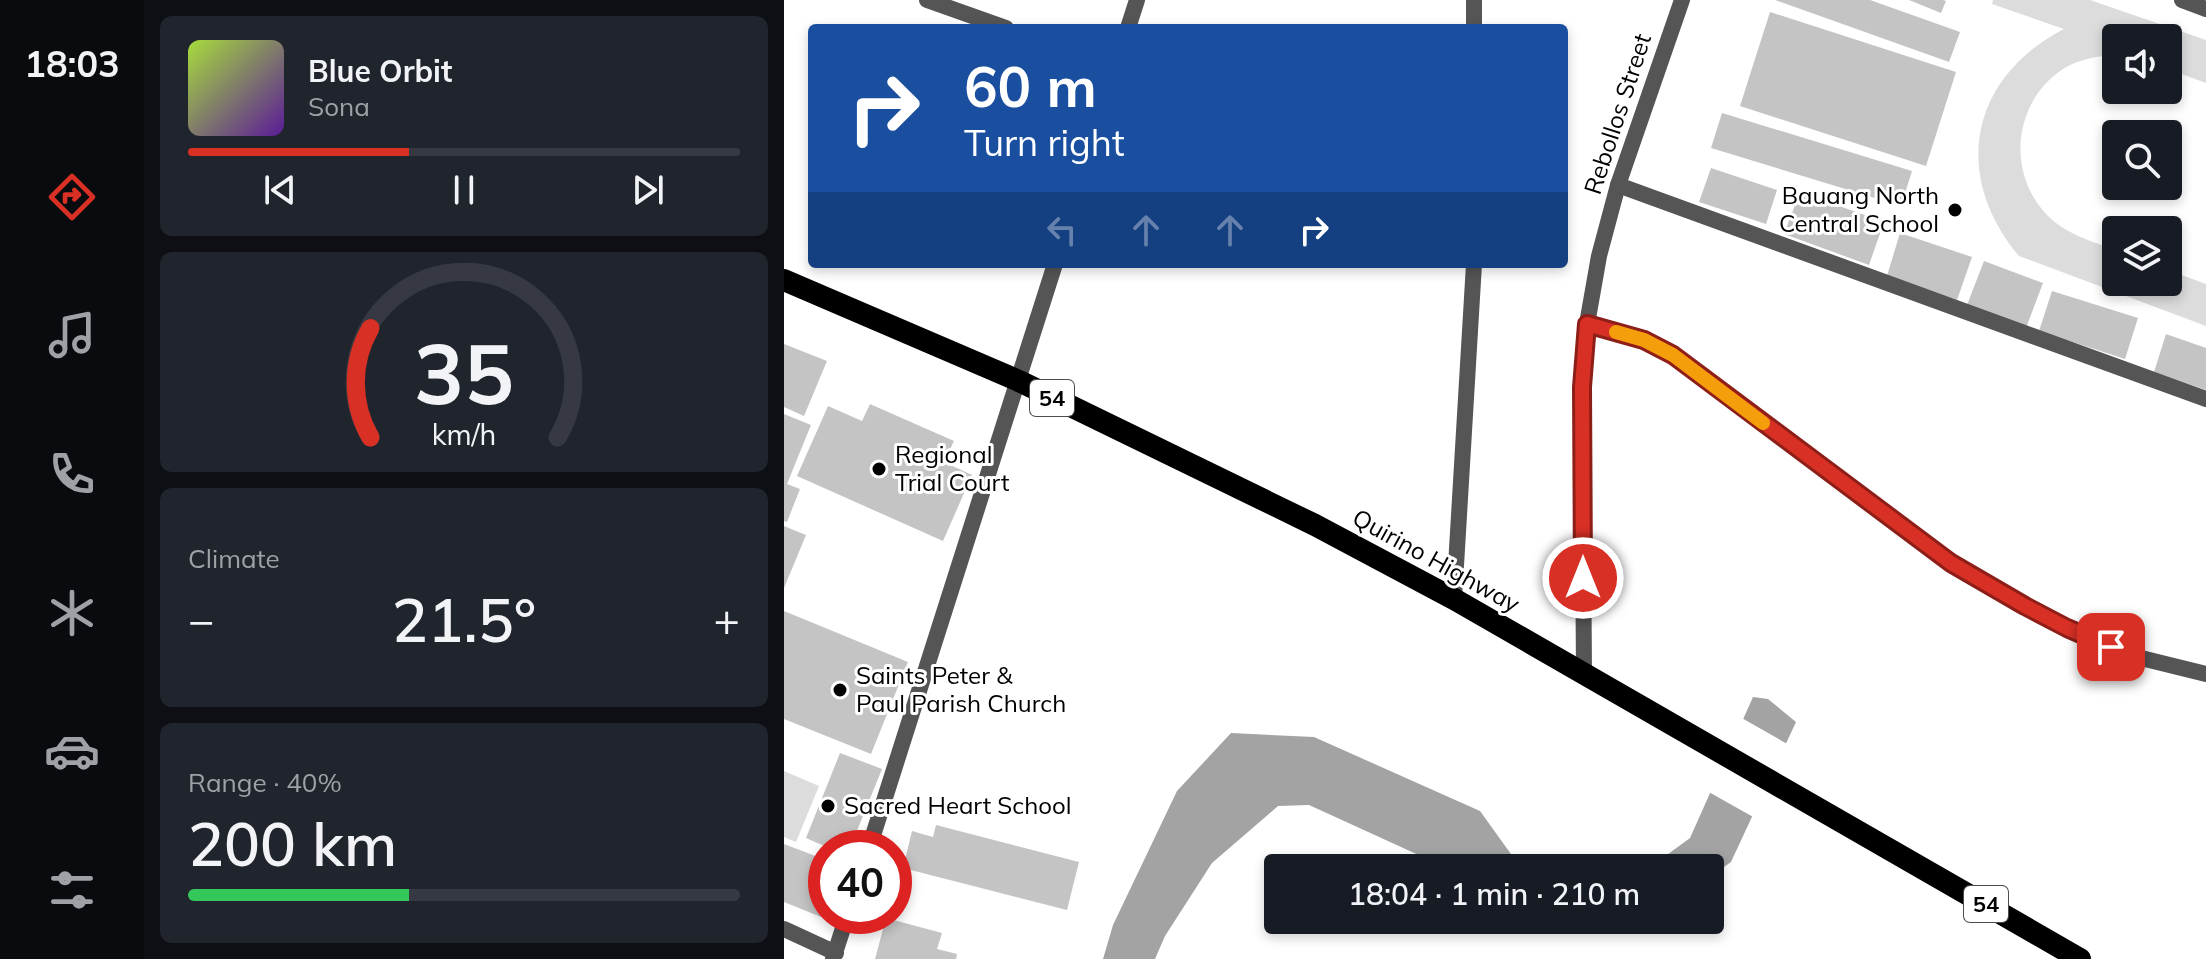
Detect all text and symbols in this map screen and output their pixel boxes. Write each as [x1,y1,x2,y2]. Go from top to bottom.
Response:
map controls [2102,24,2182,296]
button: sound [2102,24,2182,104]
street label: Rebollos Street [1577,30,1657,198]
text: 18:03 [24,41,120,86]
text: 60 m [964,51,1097,121]
text: Blue Orbit [308,52,452,90]
icon: right [832,56,936,160]
text: Sona [308,90,370,123]
text: Turn right [964,120,1125,165]
button: search [2102,120,2182,200]
icon: previous [258,168,302,212]
icon: pause [442,168,486,212]
icon: next [626,168,670,212]
icon: directions [44,169,100,225]
place label: Bauang North Central School [1779,180,1939,238]
marker: Bauang North Central School [1946,201,1964,219]
icon: left [1040,208,1084,252]
icon: ahead [1124,208,1168,252]
icon: ahead [1208,208,1252,252]
icon: right [1292,208,1336,252]
button: layers [2102,216,2182,296]
icon: music [44,307,100,363]
text: 35 [414,319,514,424]
road number: 54 [1030,380,1074,416]
text: km/h [432,416,496,452]
place label: Regional Trial Court [895,439,1009,497]
icon: phone [44,446,100,502]
marker: Regional Trial Court [870,460,888,478]
street label: Quirino Highway [1348,502,1526,619]
position arrow [1541,536,1625,620]
text: Climate [188,542,280,575]
text: 21.5° [392,582,536,657]
icon: climate [44,585,100,641]
text: − [188,592,214,647]
text: + [714,592,740,647]
pin [2077,613,2145,681]
icon: arrive [2089,625,2133,669]
place label: Saints Peter & Paul Parish Church [856,660,1066,718]
marker: Saints Peter & Paul Parish Church [831,681,849,699]
icon: car [44,723,100,779]
text: Range · 40% [188,766,342,799]
place label: Sacred Heart School [844,790,1071,820]
marker: Sacred Heart School [819,797,837,815]
text: 200 km [188,806,397,881]
speed limit sign: 40 [808,830,912,934]
icon: filters [44,862,100,918]
text: 18:04 · 1 min · 210 m [1348,875,1640,913]
road number: 54 [1964,886,2008,922]

